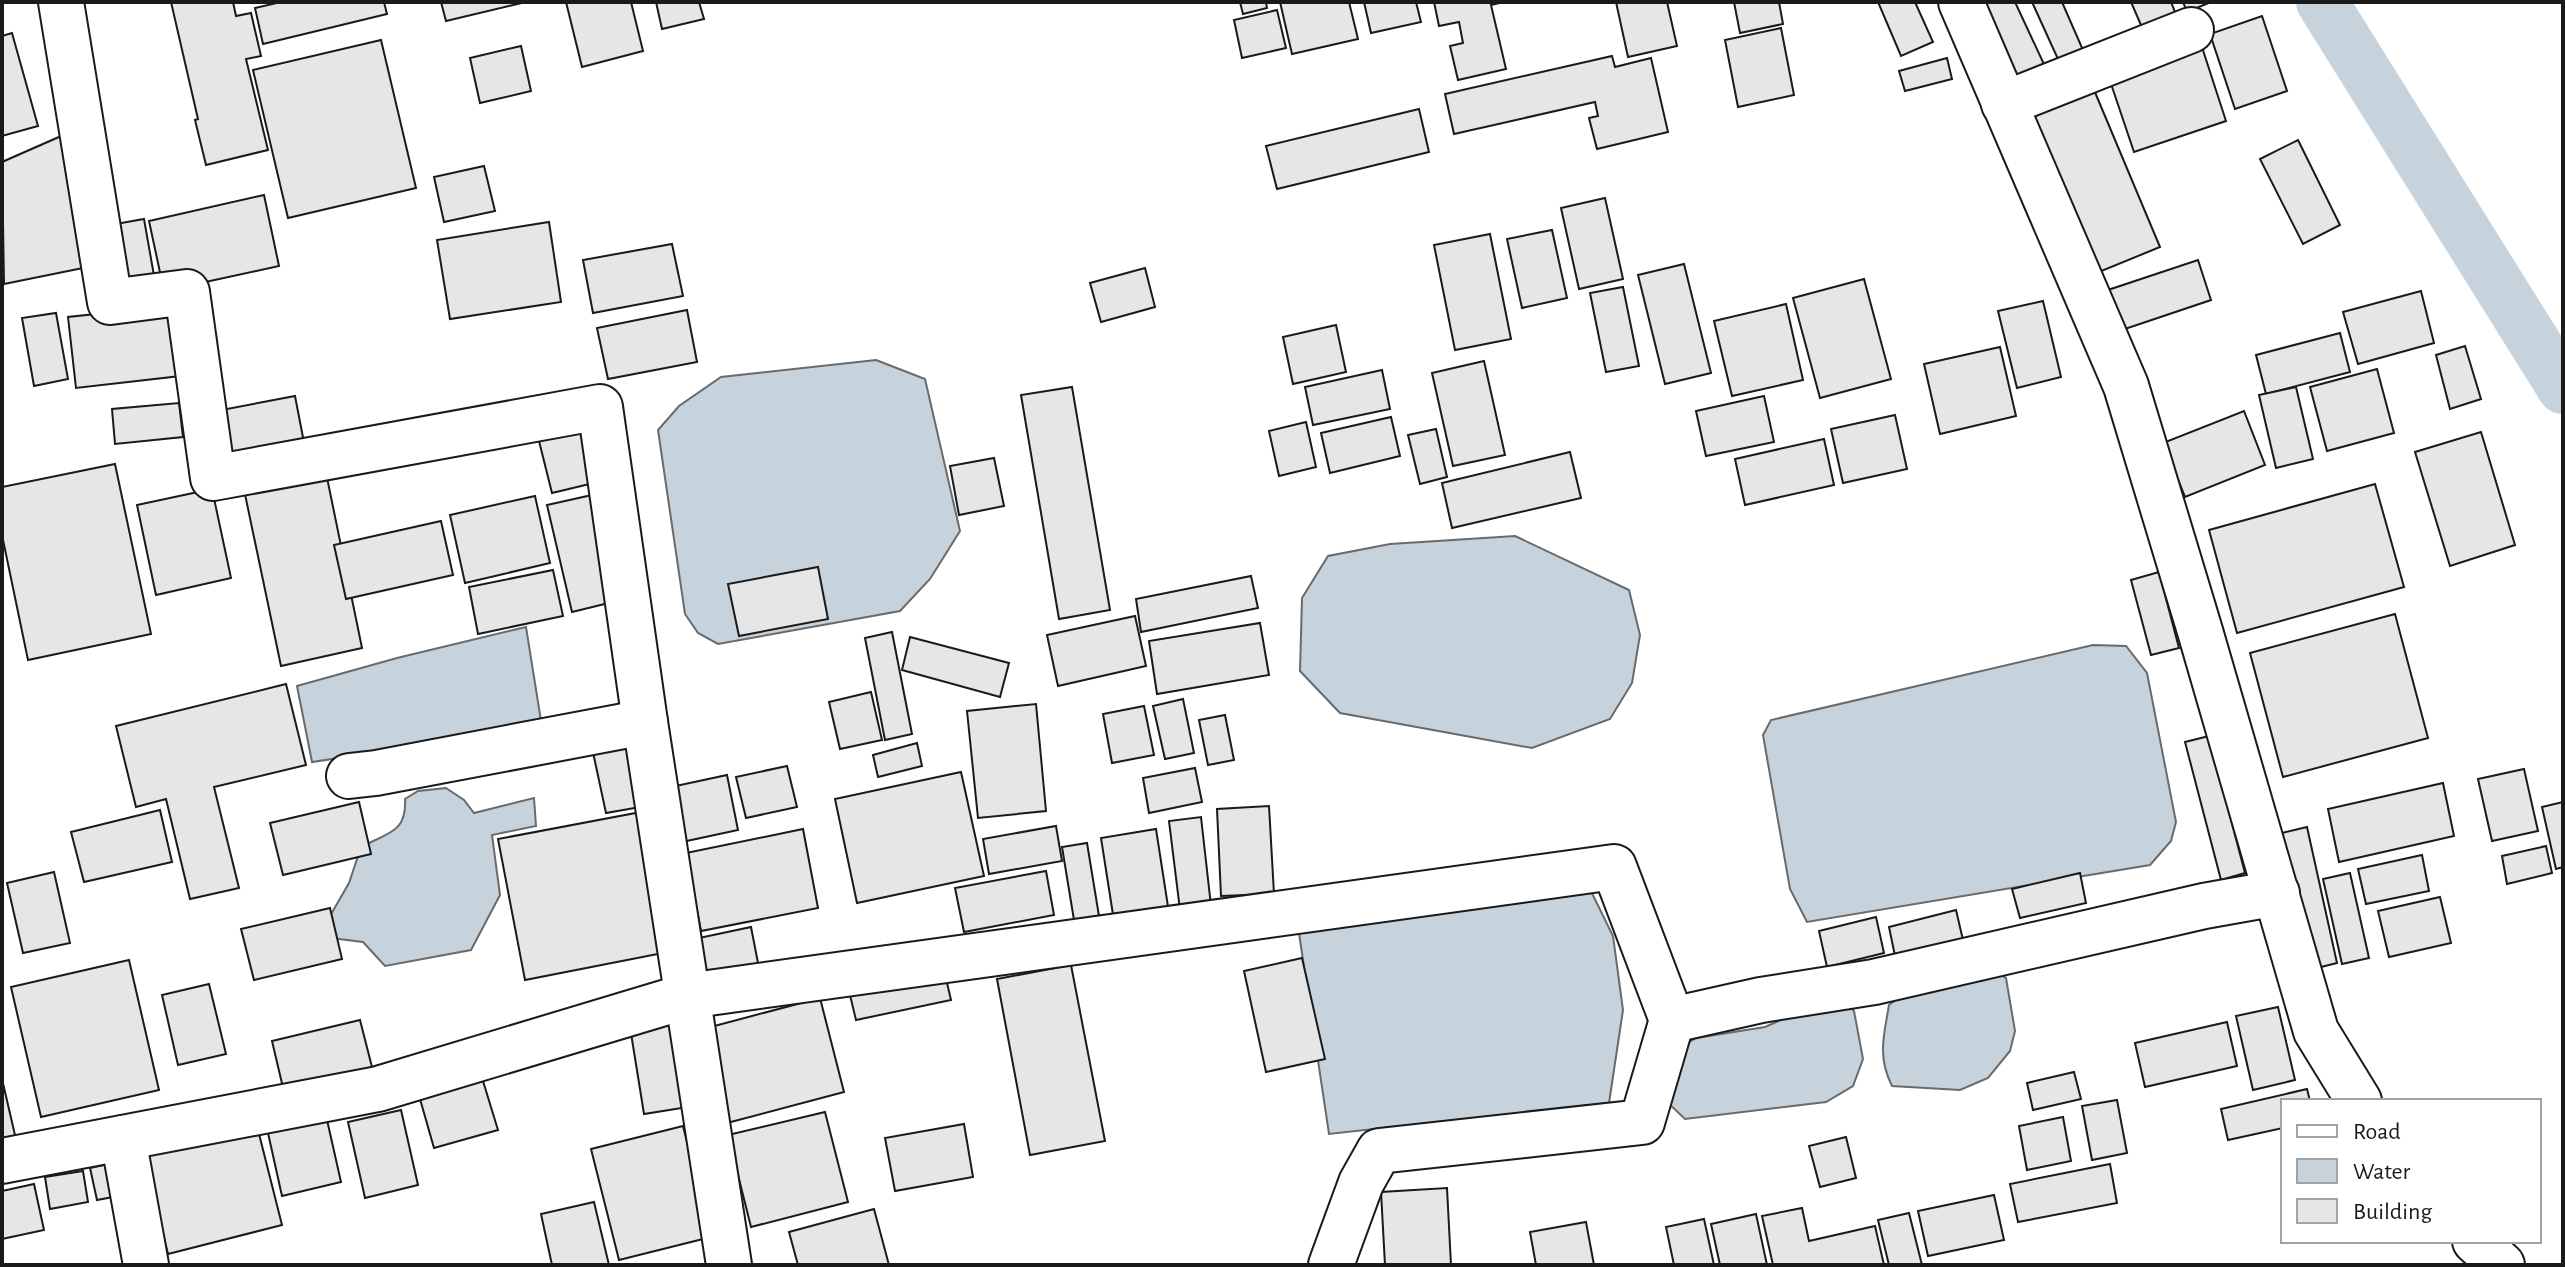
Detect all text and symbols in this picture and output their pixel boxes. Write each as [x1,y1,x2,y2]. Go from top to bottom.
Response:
legend [2281,1099,2541,1243]
text: Road [2353,1120,2401,1144]
text: Water [2353,1160,2411,1184]
text: Building [2353,1200,2432,1224]

